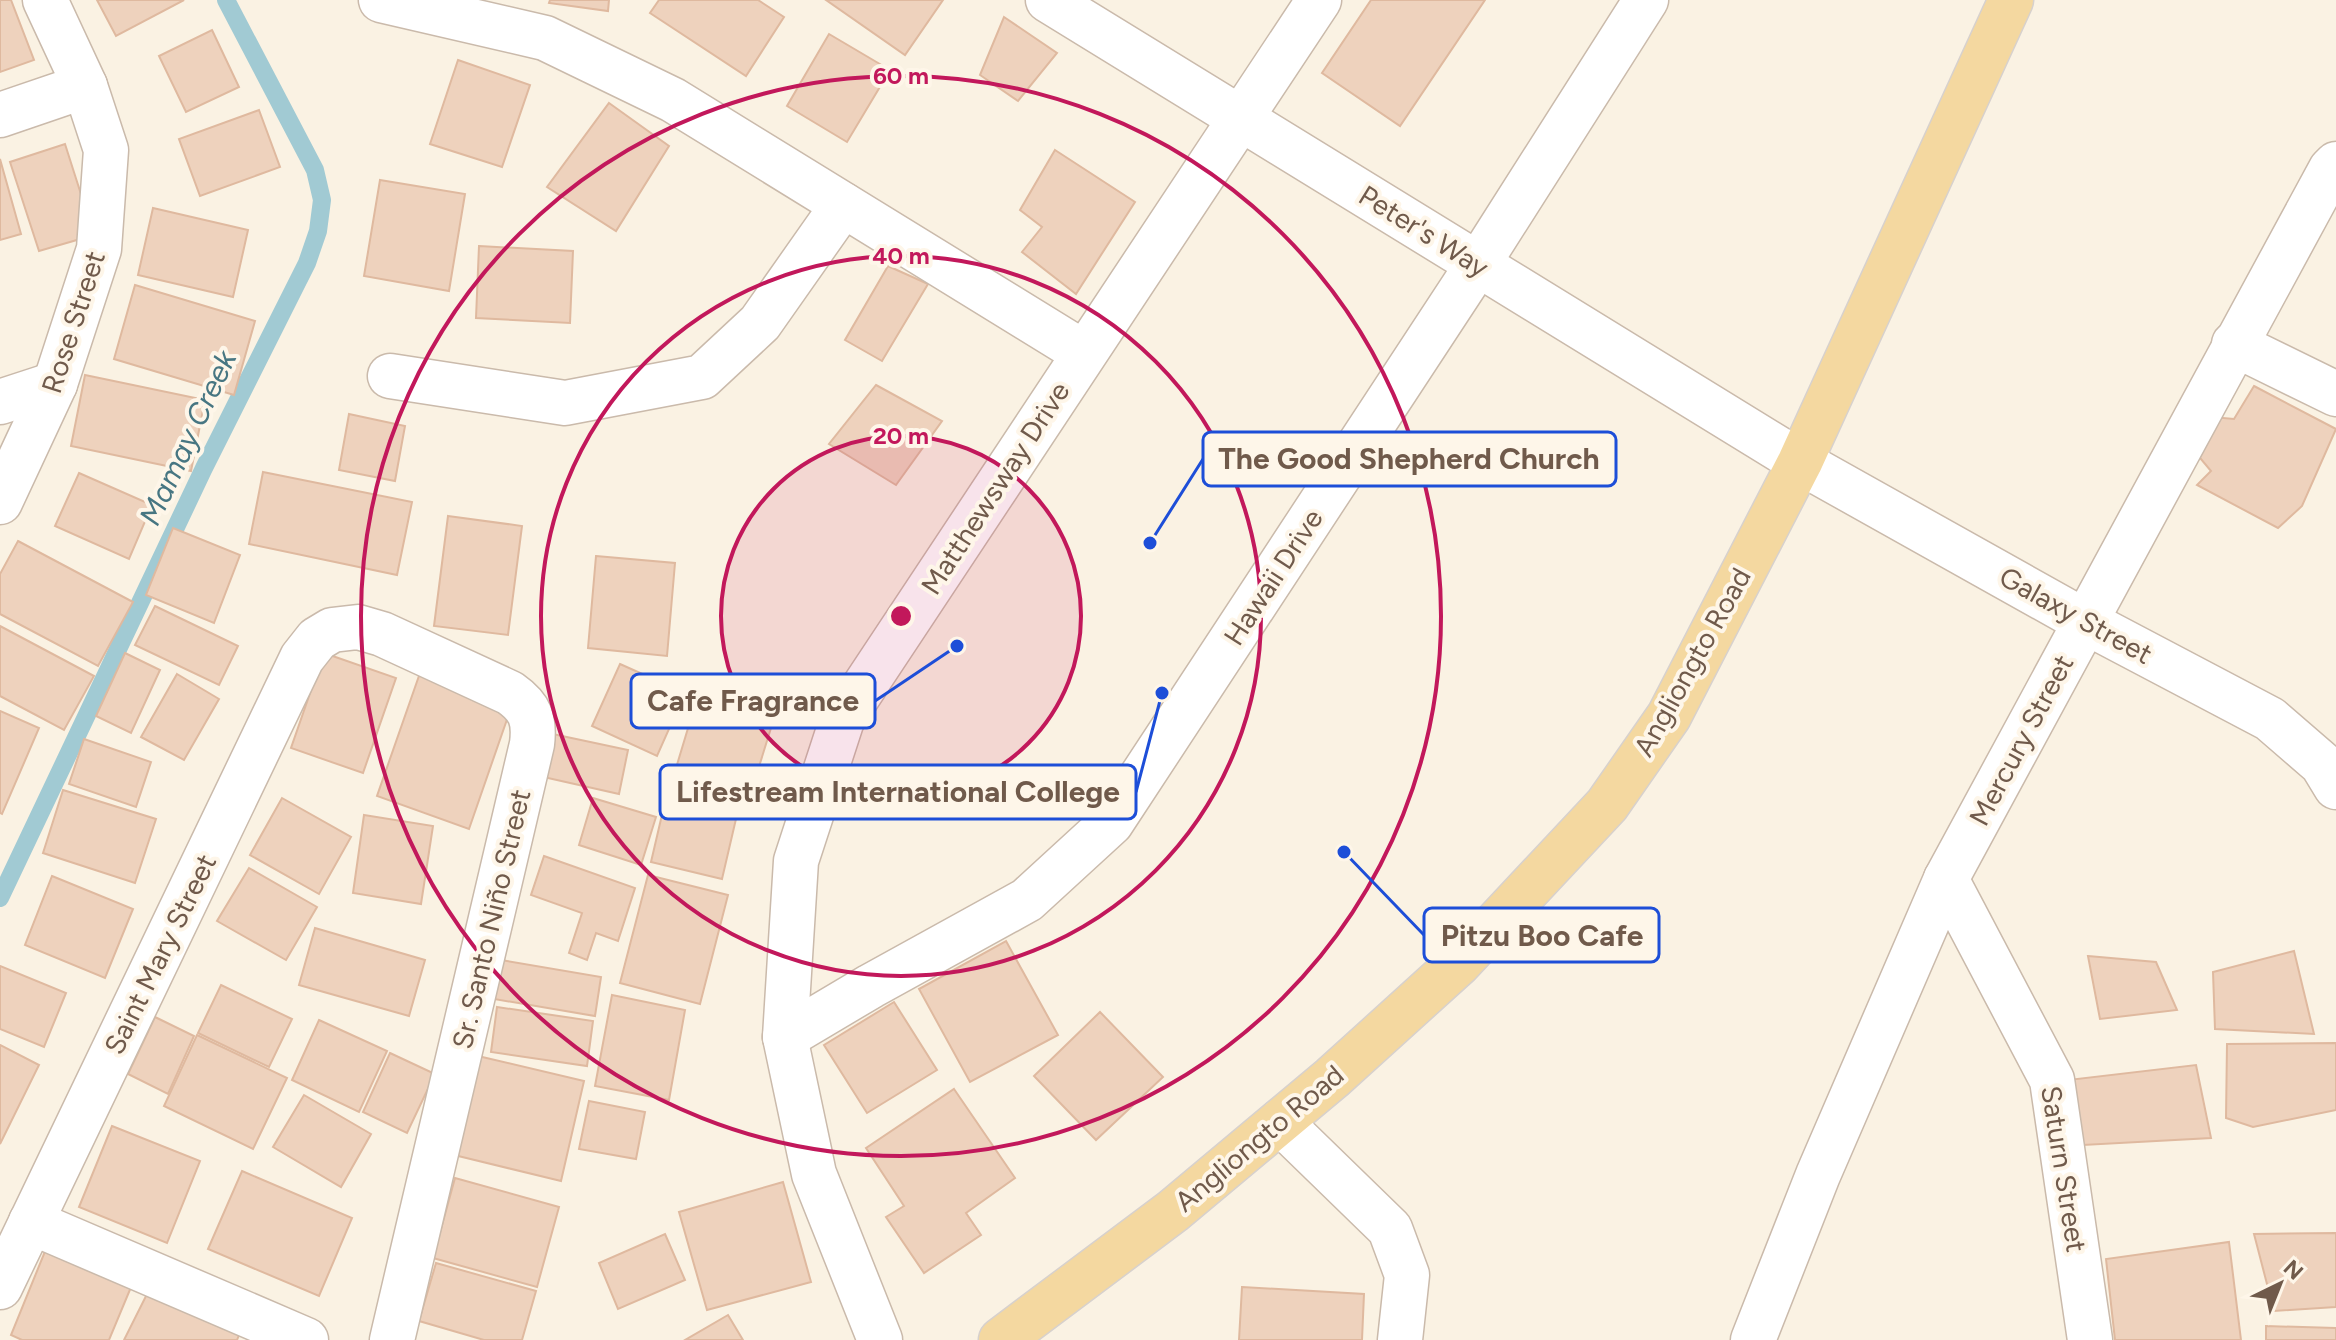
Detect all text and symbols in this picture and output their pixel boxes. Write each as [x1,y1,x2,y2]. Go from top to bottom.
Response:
text: 60 m [873,61,929,90]
street label: Peter's Way [1353,178,1495,284]
text: 40 m [872,241,930,270]
street label: Rose Street [34,247,112,397]
water label: Mamay Creek [131,343,245,531]
street label: Matthewsway Drive [914,375,1076,601]
text: 20 m [873,421,929,450]
callout: The Good Shepherd Church [1203,432,1616,486]
text: The Good Shepherd Church [1218,440,1600,477]
street label: Hawaii Drive [1216,502,1330,652]
street label: Galaxy Street [1994,559,2158,671]
street label: Angliongto Road [1626,562,1758,762]
centre of rings [887,602,915,630]
street label: Mercury Street [1962,649,2080,831]
callout: Cafe Fragrance [631,674,875,728]
text: Cafe Fragrance [647,682,859,719]
callout: Lifestream International College [660,765,1136,819]
text: Lifestream International College [676,773,1120,810]
street label: Sr. Santo Niño Street [445,786,537,1052]
street label: Saint Mary Street [97,848,223,1060]
callout: Pitzu Boo Cafe [1424,908,1659,962]
text: Pitzu Boo Cafe [1441,917,1644,954]
street label: Angliongto Road [1168,1057,1350,1219]
street label: Saturn Street [2034,1083,2094,1255]
north arrow [2240,1244,2320,1324]
text: N [2278,1254,2309,1285]

